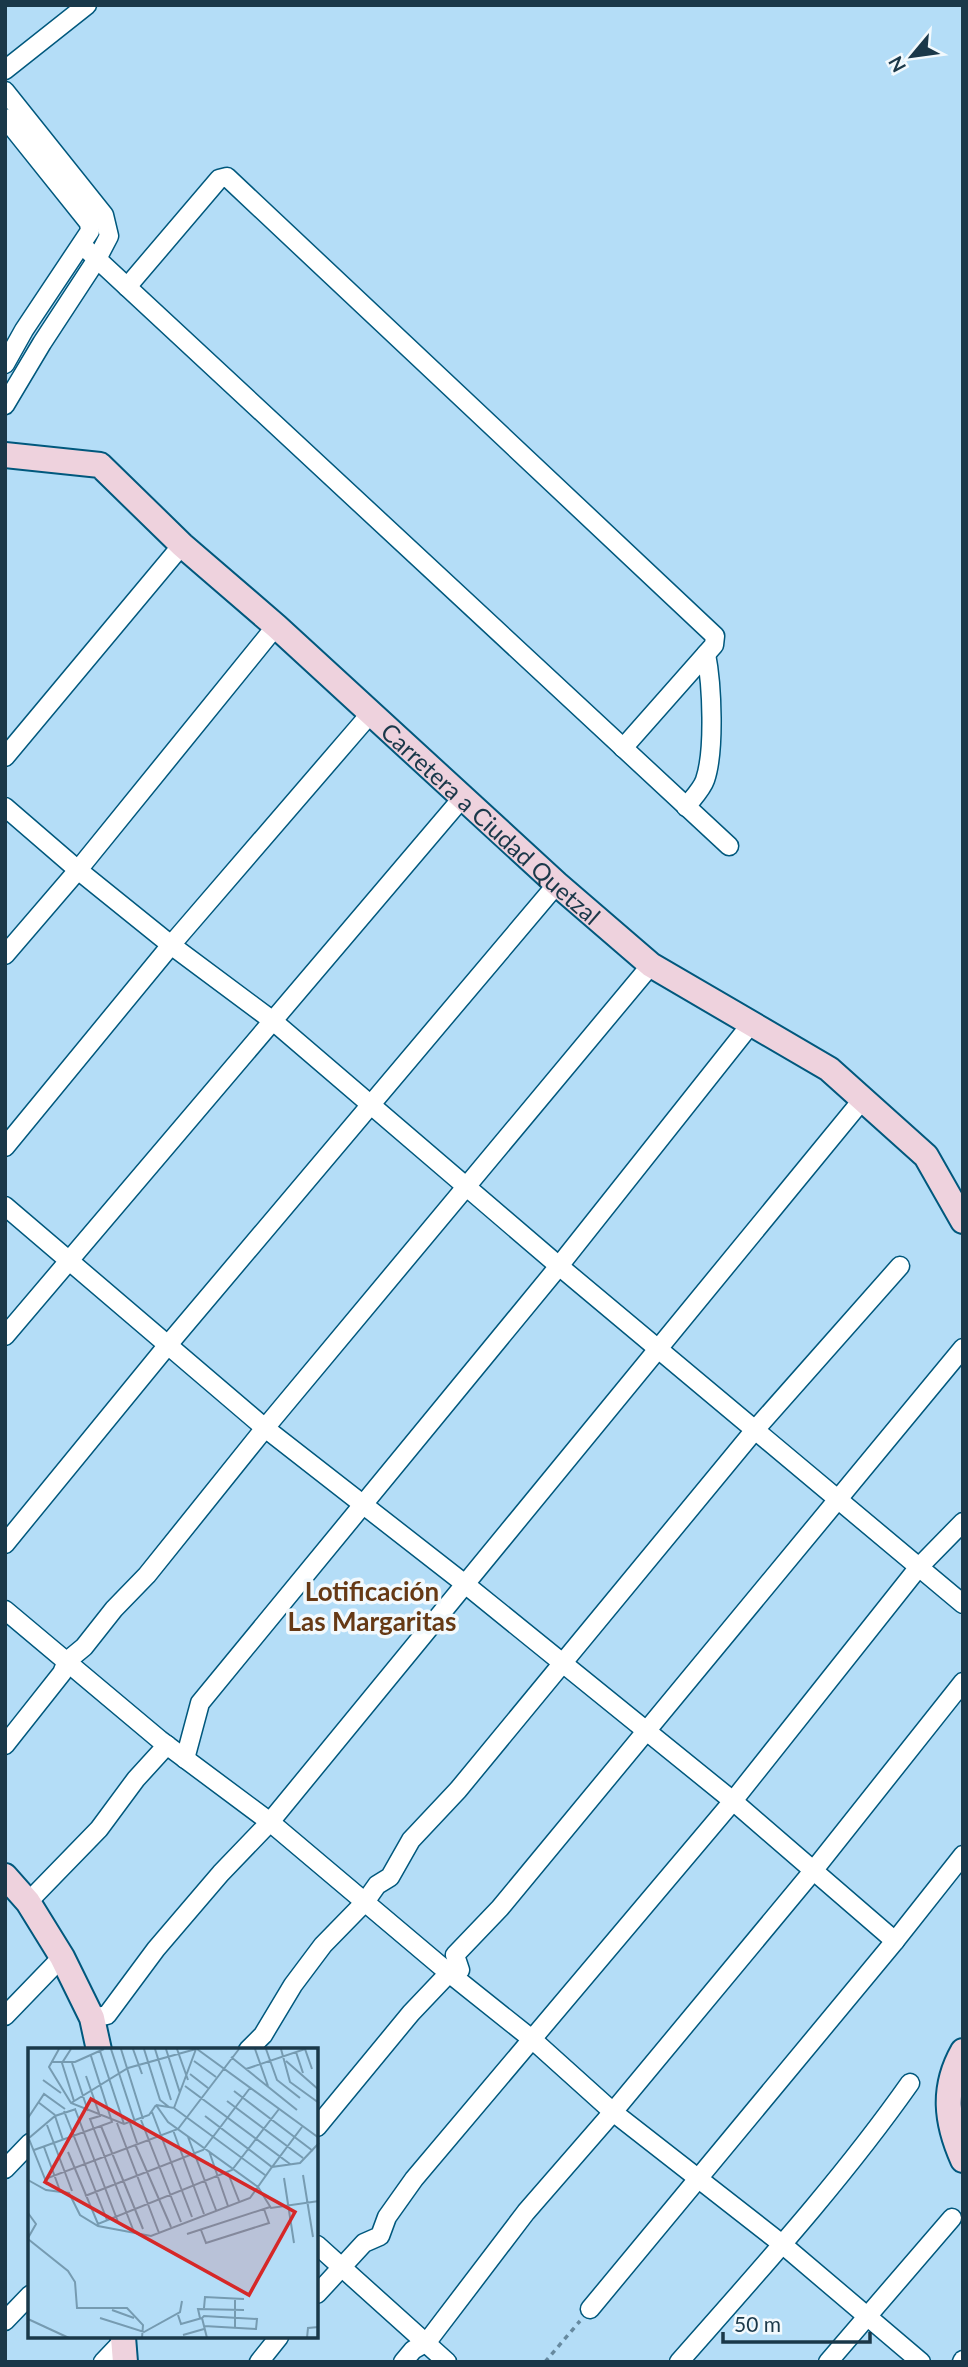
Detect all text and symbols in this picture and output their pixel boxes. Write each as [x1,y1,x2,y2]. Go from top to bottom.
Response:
north arrow [877,21,947,91]
text: N [883,53,910,76]
street label: Carretera a Ciudad Quetzal [376,716,607,930]
district label: Lotificación Las Margaritas [288,1575,456,1637]
inset map [28,2048,318,2339]
scale bar [723,2300,870,2344]
text: 50 m [734,2311,781,2336]

